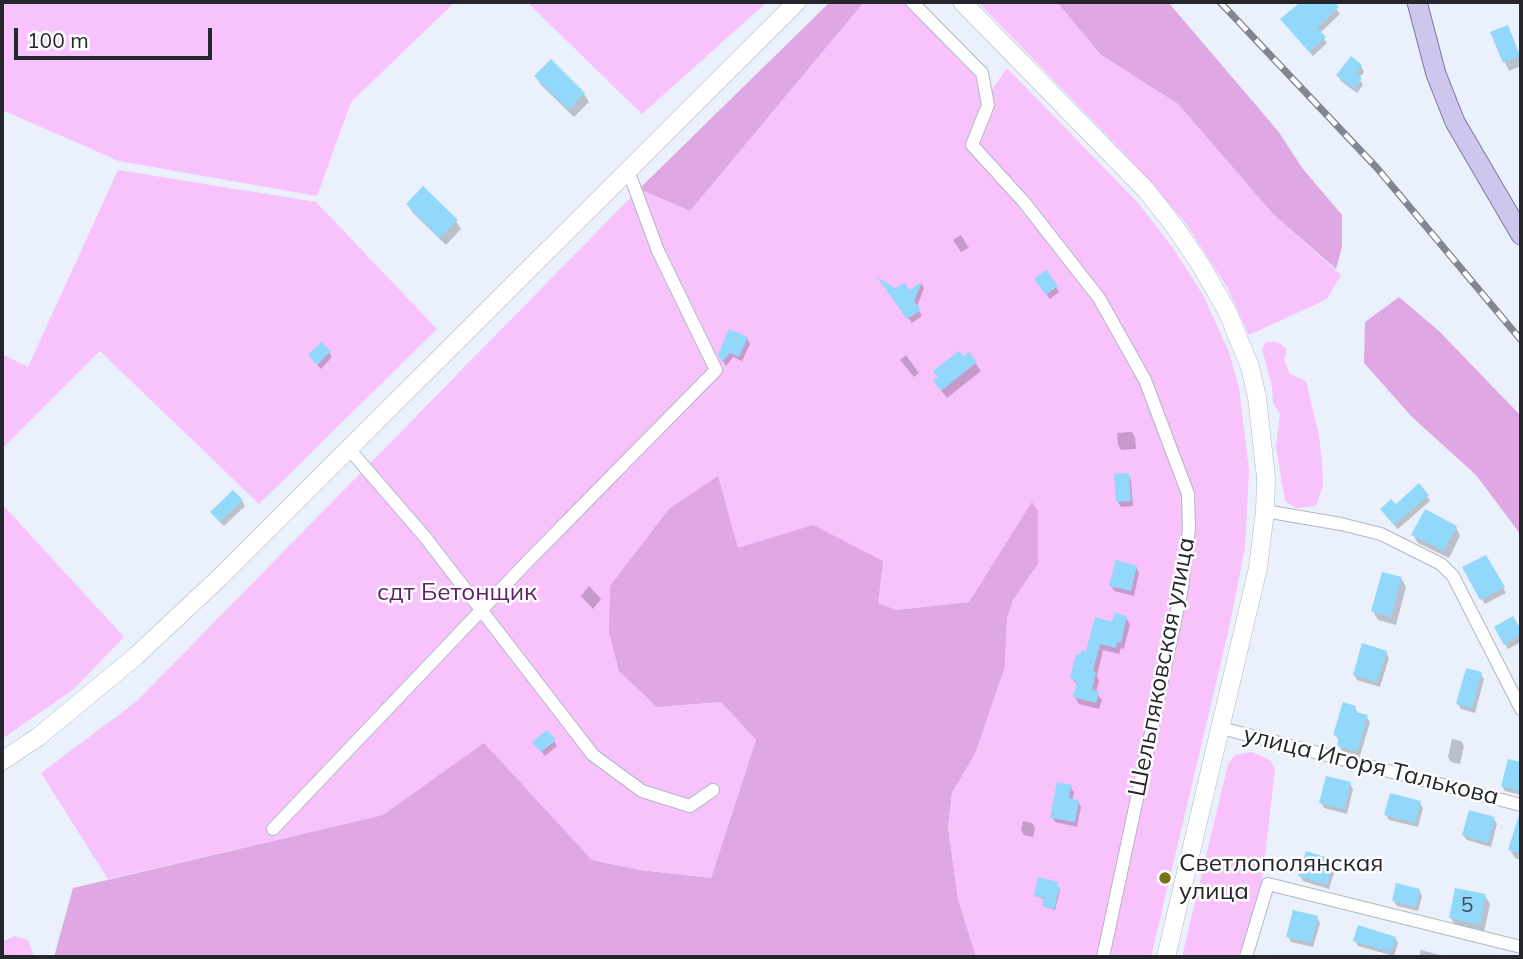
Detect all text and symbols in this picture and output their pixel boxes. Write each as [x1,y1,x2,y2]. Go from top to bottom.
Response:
scale bar [18,14,215,58]
text: 100 m [27,27,89,53]
street label: Шельпяковская улица [1123,535,1201,799]
park label: сдт Бетонщик [377,579,537,607]
street label: улица Игоря Талькова [1240,720,1502,812]
place label: Светлополянская улица [1179,850,1383,906]
marker: Светлополянская улица [1157,870,1173,886]
house number: 5 [1461,893,1473,919]

